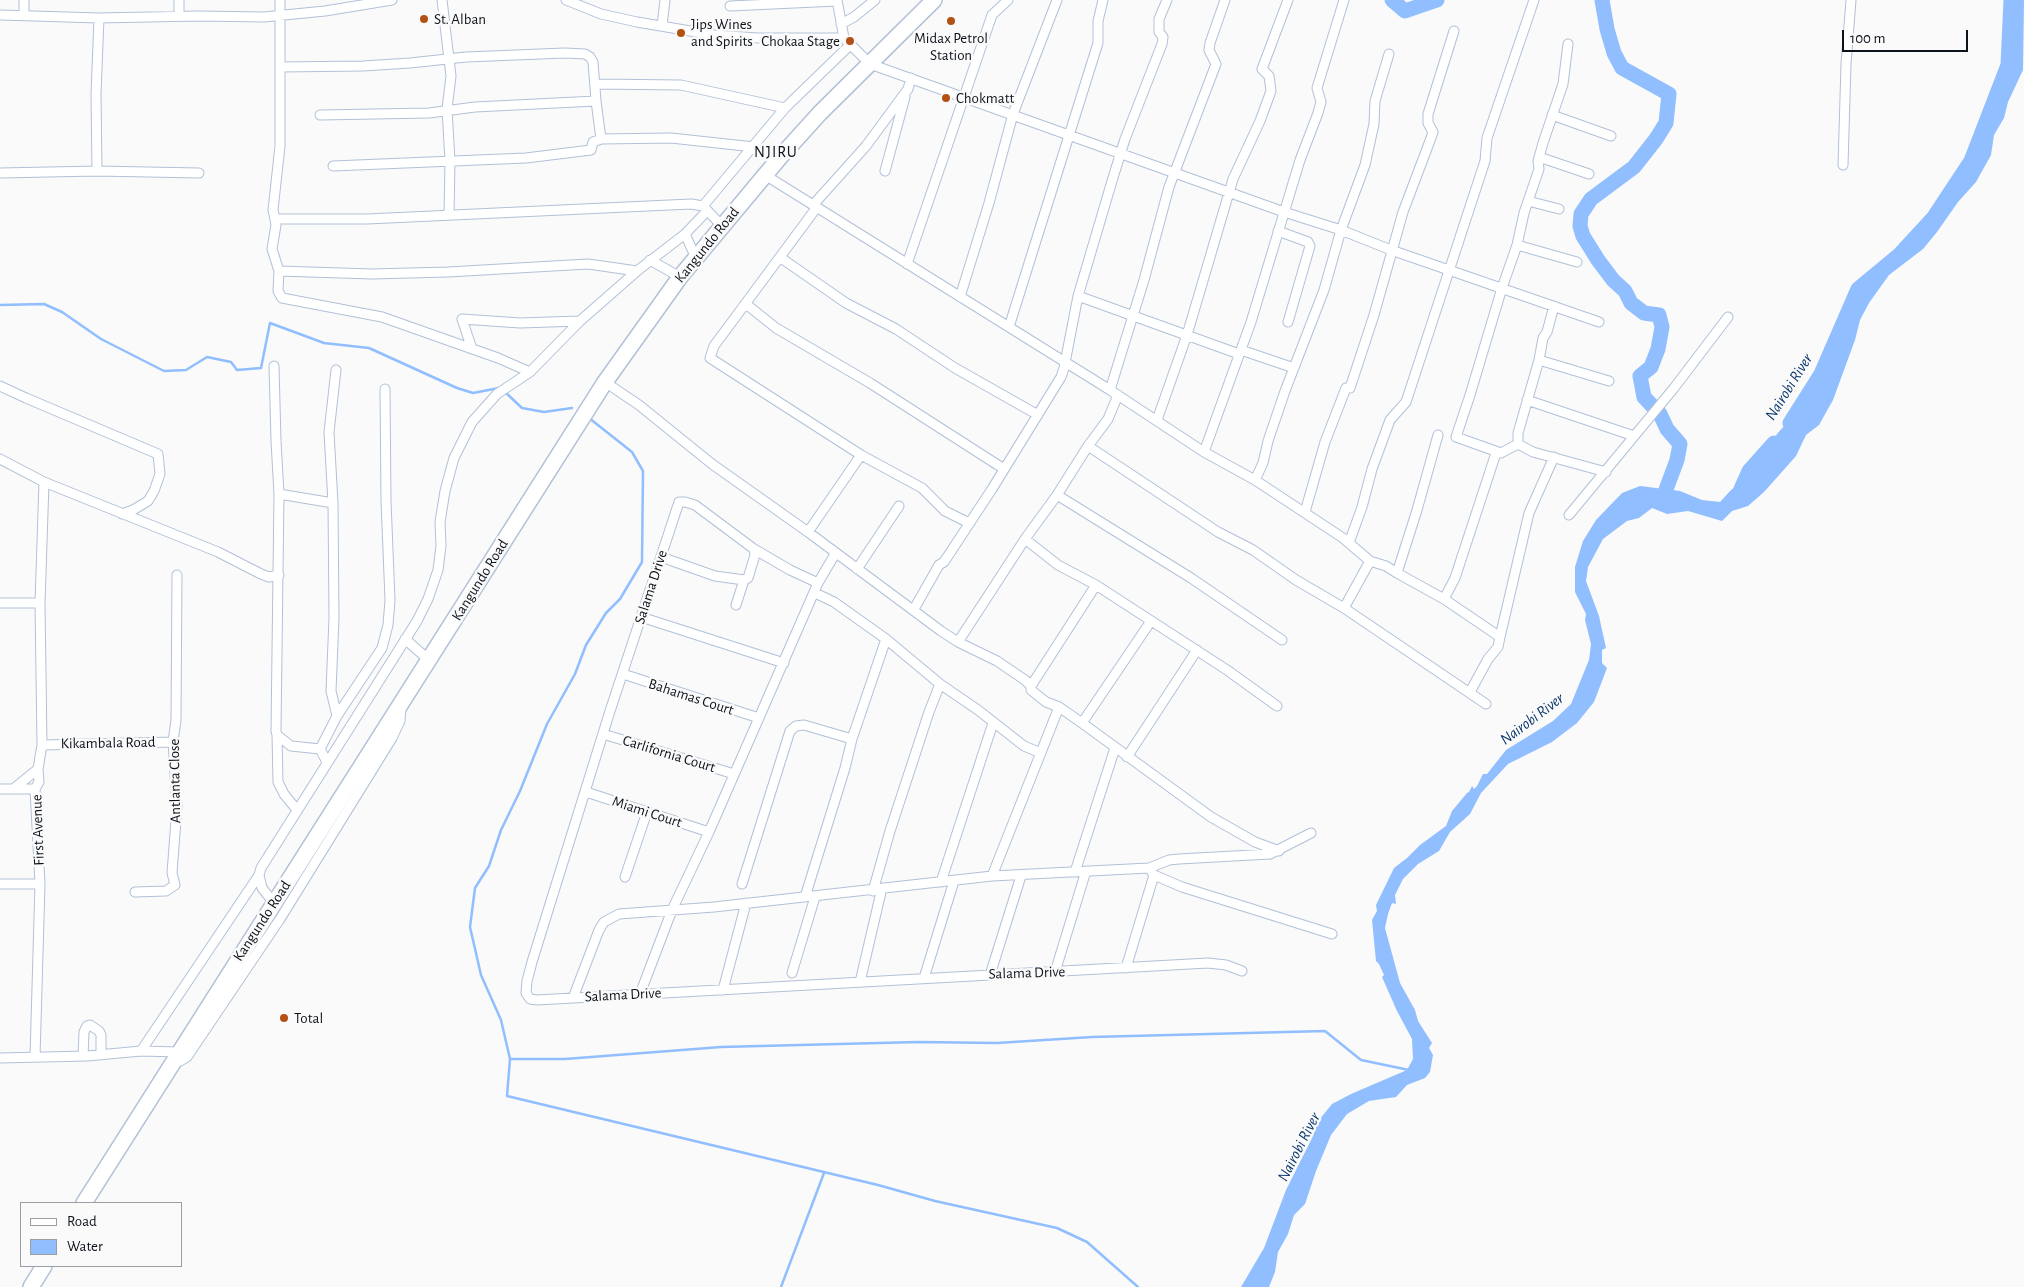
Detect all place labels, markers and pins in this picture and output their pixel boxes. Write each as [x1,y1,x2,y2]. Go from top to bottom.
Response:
place label: St. Alban [434,10,486,28]
marker: St. Alban [418,13,430,25]
place label: Jips Wines and Spirits [691,15,753,50]
marker: Midax Petrol Station [945,15,957,27]
marker: Jips Wines and Spirits [675,27,687,39]
place label: Midax Petrol Station [914,29,988,64]
place label: Chokaa Stage [761,32,840,50]
marker: Chokaa Stage [844,35,856,47]
place label: Chokmatt [956,89,1014,107]
marker: Chokmatt [940,92,952,104]
place label: Total [294,1009,323,1027]
marker: Total [278,1012,290,1024]

